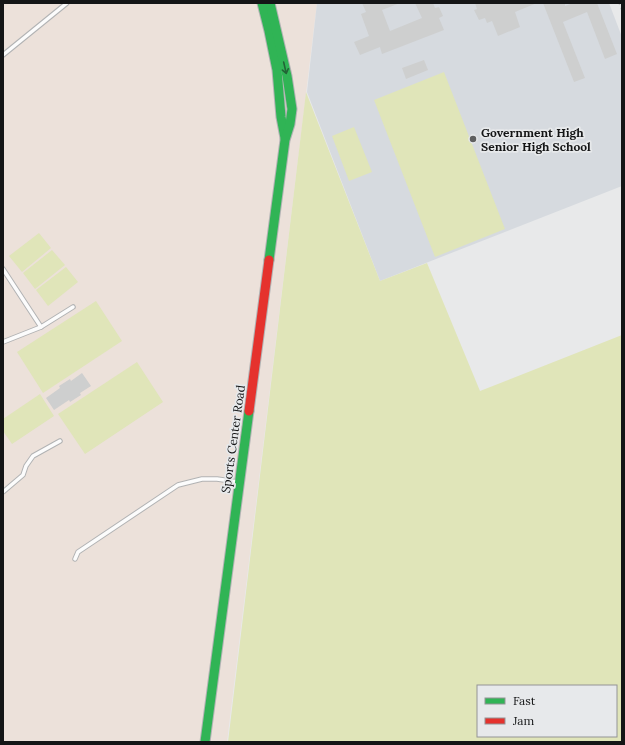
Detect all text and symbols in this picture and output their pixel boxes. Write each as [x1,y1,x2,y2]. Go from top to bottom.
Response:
one-way arrow [282,61,290,74]
place label: Government High Senior High School [481,125,591,154]
marker: Government High Senior High School [468,134,478,144]
street label: Sports Center Road [218,384,248,494]
legend [477,685,617,737]
text: Fast [513,693,536,708]
text: Jam [512,713,534,728]

